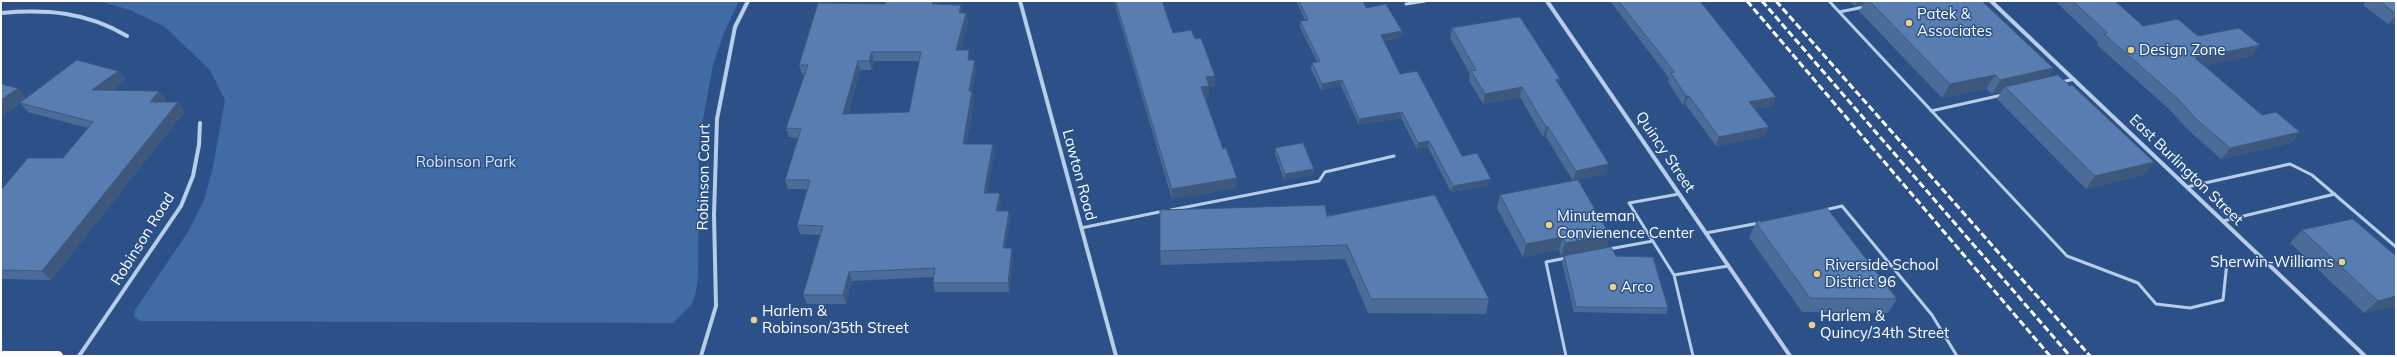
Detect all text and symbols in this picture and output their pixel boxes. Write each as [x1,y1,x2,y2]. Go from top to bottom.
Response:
place label: Patek & Associates [1917,5,1992,40]
marker: Patek & Associates [1904,18,1914,28]
place label: Design Zone [2139,41,2225,59]
marker: Design Zone [2126,45,2136,55]
street label: Quincy Street [1631,108,1699,196]
street label: East Burlington Street [2125,111,2247,229]
street label: Robinson Court [694,123,714,231]
street label: Lawton Road [1058,128,1100,222]
park label: Robinson Park [416,153,516,171]
street label: Robinson Road [107,189,179,289]
place label: Minuteman Convienence Center [1557,207,1694,242]
marker: Minuteman Convienence Center [1544,220,1554,230]
place label: Sherwin-Williams [2210,253,2334,271]
place label: Riverside School District 96 [1825,256,1939,291]
marker: Sherwin-Williams [2337,257,2347,267]
marker: Riverside School District 96 [1812,269,1822,279]
place label: Arco [1621,278,1653,296]
marker: Arco [1608,282,1618,292]
place label: Harlem & Robinson/35th Street [762,302,909,337]
place label: Harlem & Quincy/34th Street [1820,307,1949,342]
marker: Harlem & Robinson/35th Street [749,315,759,325]
marker: Harlem & Quincy/34th Street [1807,320,1817,330]

